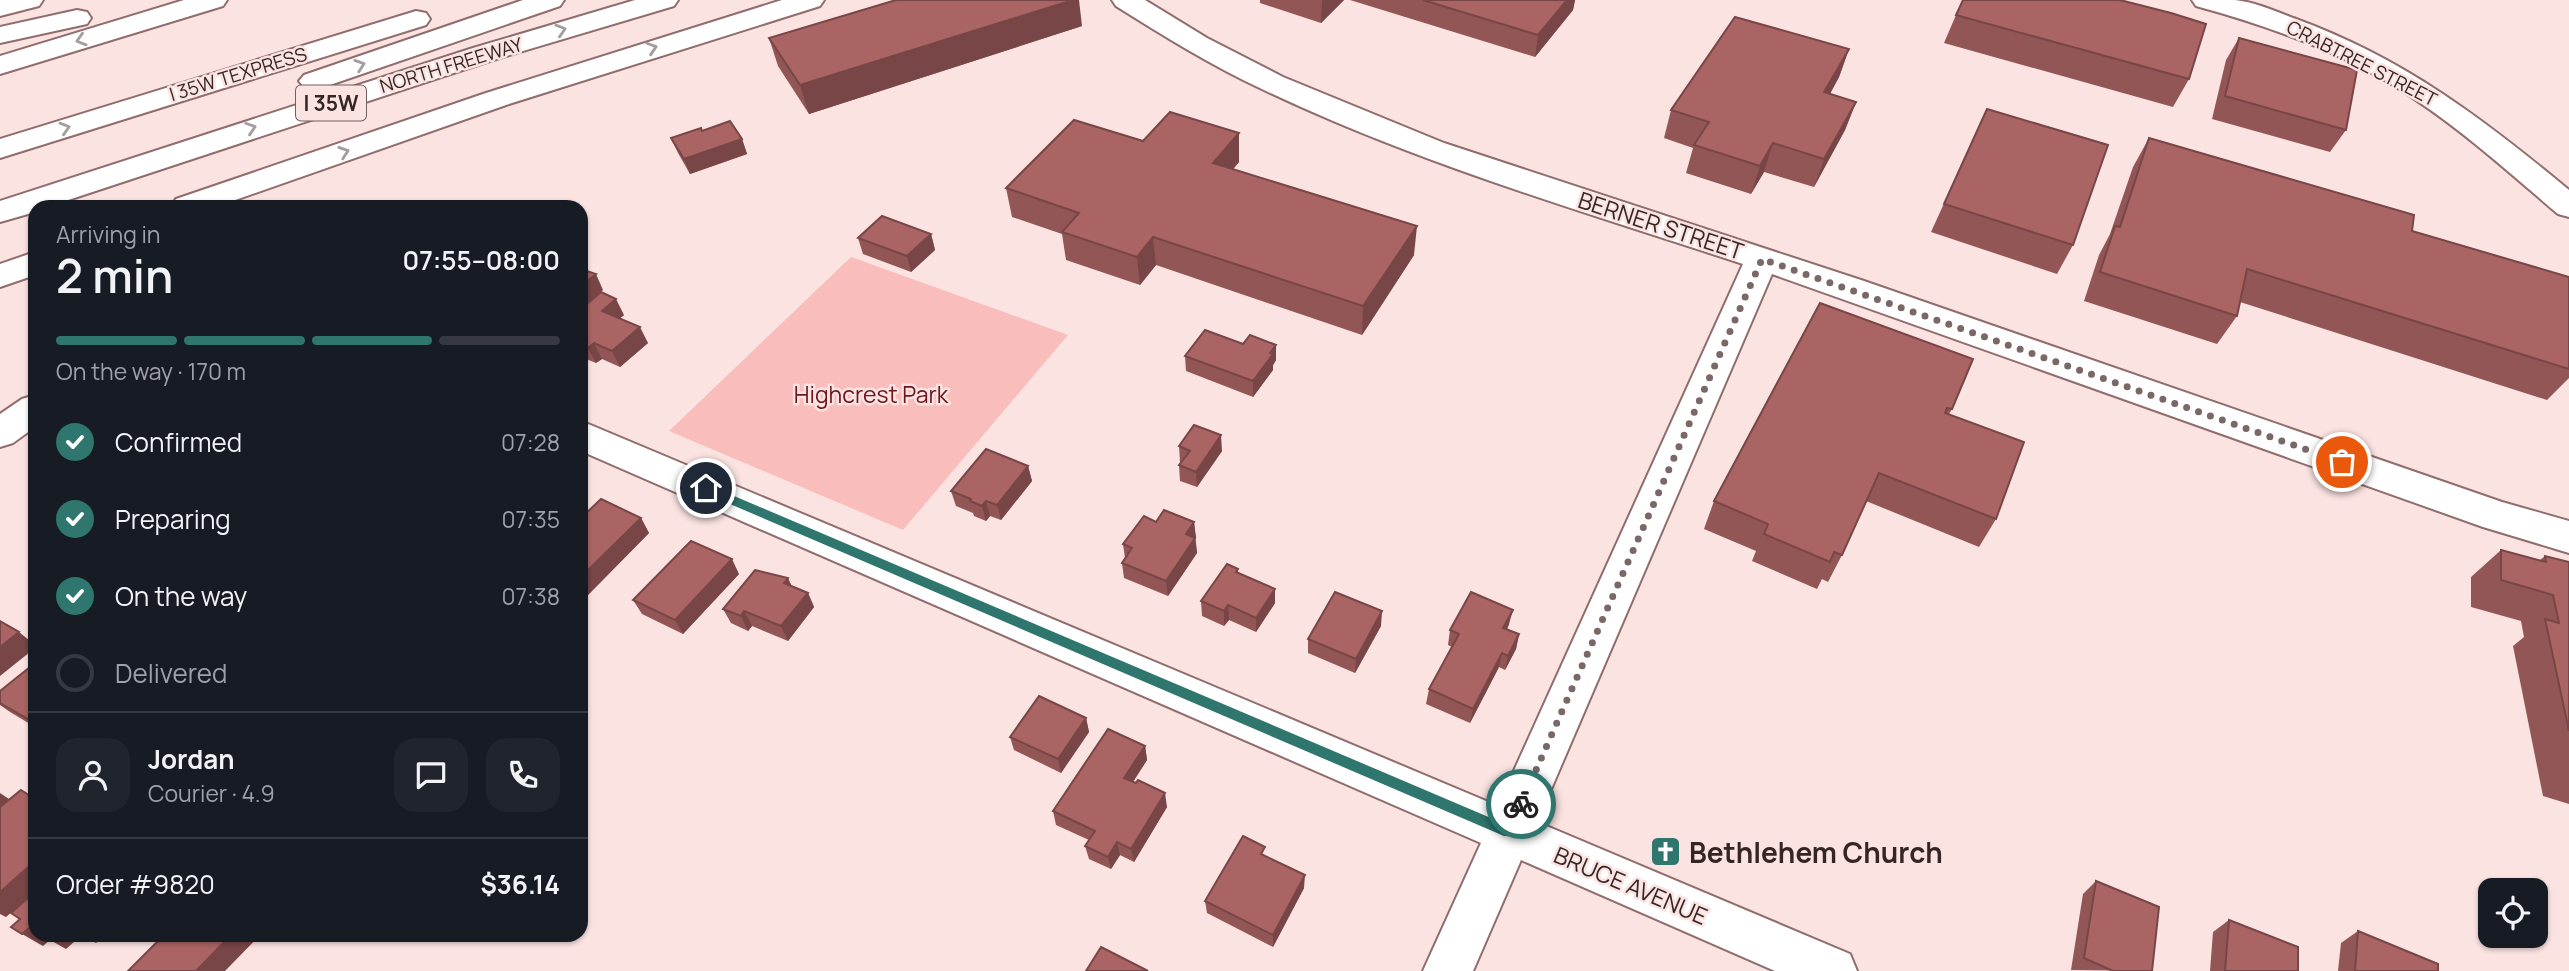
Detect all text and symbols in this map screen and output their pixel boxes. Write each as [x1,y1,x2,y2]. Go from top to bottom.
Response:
street label: CRABTREE STREET [2282,14,2442,112]
one-way arrow [555,24,567,39]
one-way arrow [75,31,87,46]
street label: NORTH FREEWAY [376,31,526,99]
street label: I 35W TEXPRESS [166,41,310,107]
one-way arrow [646,42,658,56]
one-way arrow [353,59,365,73]
road number: I 35W [296,86,366,120]
one-way arrow [59,122,71,137]
one-way arrow [244,122,256,137]
one-way arrow [337,146,350,160]
street label: BERNER STREET [1574,183,1748,267]
text: Arriving in [56,218,161,250]
text: 07:55–08:00 [403,242,560,278]
text: 2 min [56,244,173,307]
text: On the way · 170 m [56,355,246,387]
park label: Highcrest Park [794,378,949,410]
icon: check [56,423,94,461]
text: Confirmed [115,424,242,460]
text: 07:28 [501,426,560,458]
pin [2312,432,2372,492]
icon: bag [2323,443,2361,481]
pin [676,458,736,518]
icon: home [687,469,725,507]
icon: check [56,500,94,538]
text: Preparing [115,501,231,537]
text: 07:35 [502,503,560,535]
icon: check [56,577,94,615]
text: On the way [115,578,247,614]
text: 07:38 [501,580,560,612]
text: Delivered [115,655,227,691]
button: person [56,738,130,812]
button: chat [394,738,468,812]
button: phone [486,738,560,812]
text: Jordan [148,741,234,777]
courier [1486,769,1556,839]
text: Courier · 4.9 [148,777,275,809]
icon: bike [1502,785,1540,823]
place label: Bethlehem Church [1689,833,1943,871]
church icon: Bethlehem Church [1649,835,1683,869]
street label: BRUCE AVENUE [1549,838,1713,932]
text: Order #9820 [56,866,215,902]
text: $36.14 [480,866,560,902]
map controls [2478,878,2548,948]
button: locate [2478,878,2548,948]

